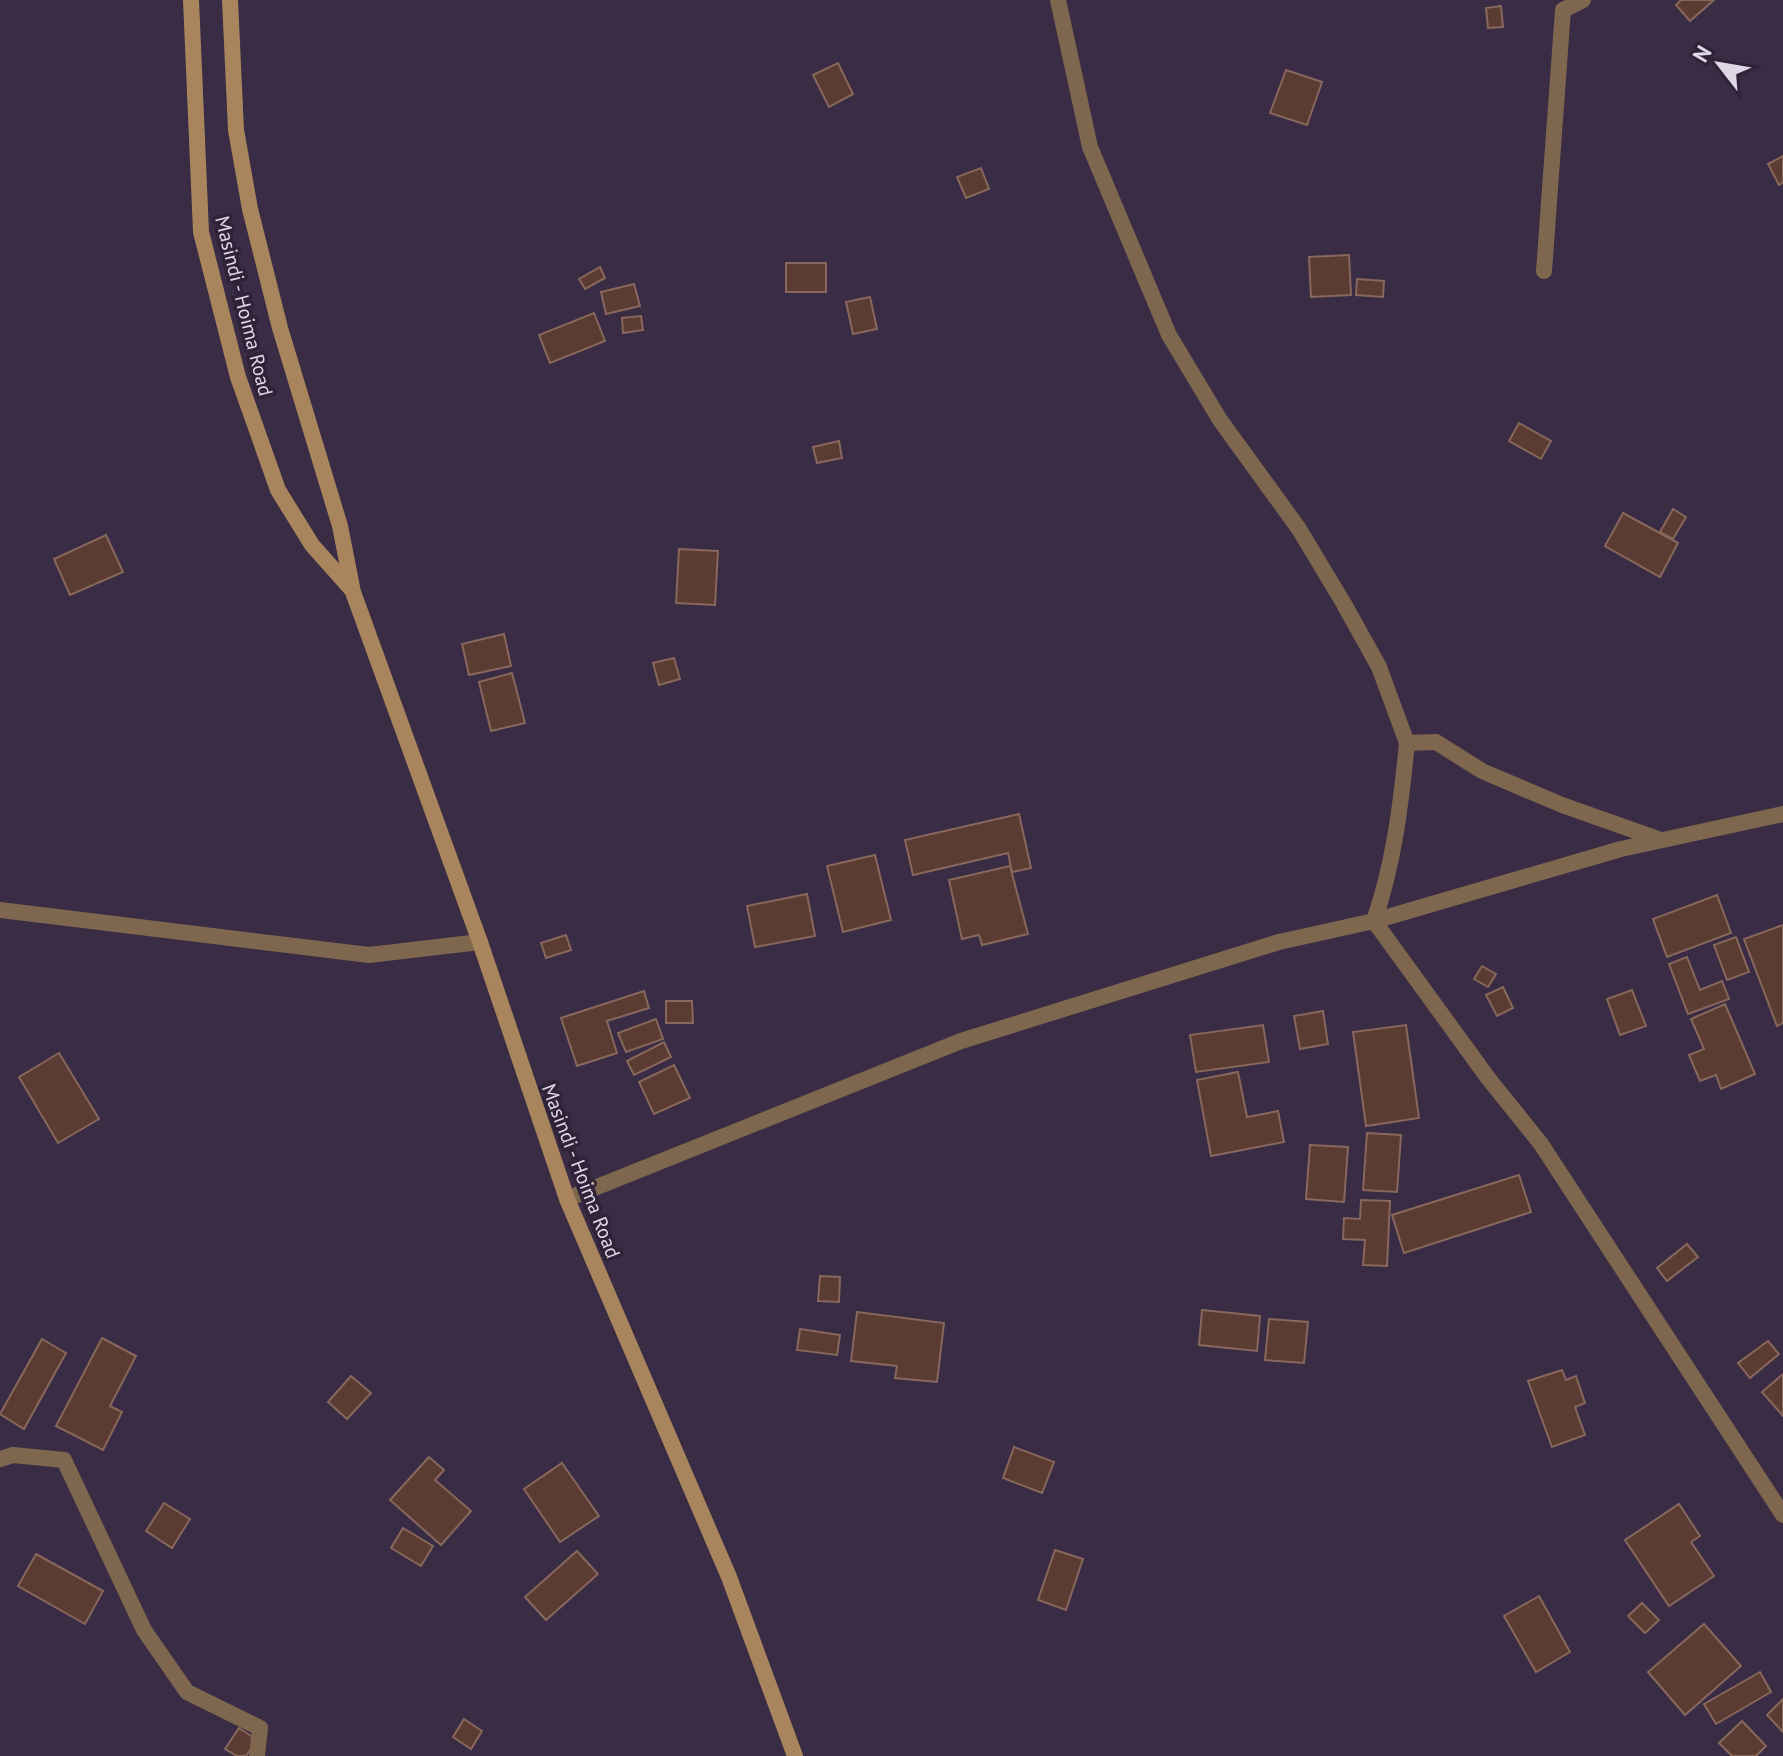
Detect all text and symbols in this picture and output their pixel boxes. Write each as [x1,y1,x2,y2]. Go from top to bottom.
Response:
north arrow [1679,24,1759,104]
text: N [1686,40,1718,67]
street label: Masindi - Hoima Road [209,213,279,399]
street label: Masindi - Hoima Road [536,1080,626,1262]

